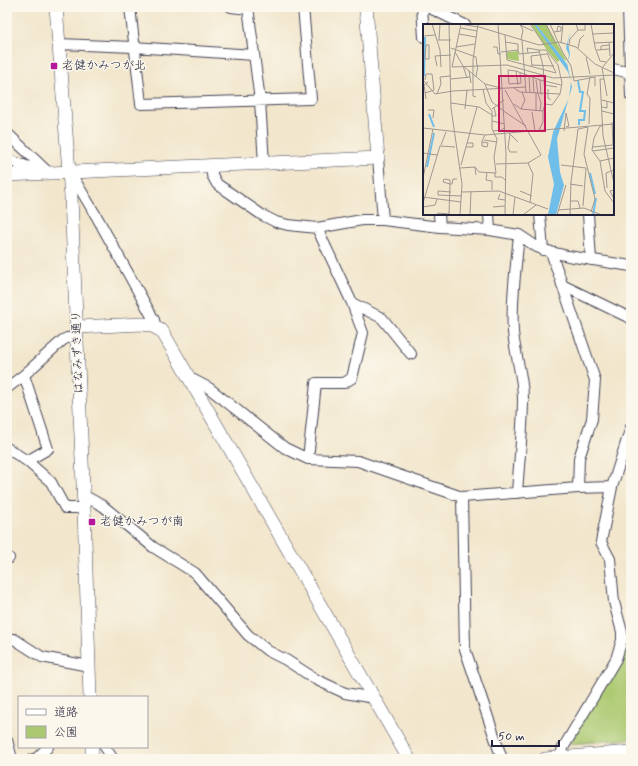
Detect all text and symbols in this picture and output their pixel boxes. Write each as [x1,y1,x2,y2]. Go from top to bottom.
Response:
inset map [423,24,614,215]
place label: 老健かみつが北 [62,58,146,74]
marker: 老健かみつが北 [49,61,59,71]
street label: はなみずき通り [69,310,87,394]
place label: 老健かみつが南 [100,514,184,530]
marker: 老健かみつが南 [87,517,97,527]
legend [18,696,148,748]
text: 道路 [54,705,78,721]
scale bar [492,722,559,748]
text: 公園 [54,725,78,741]
text: 50 m [498,729,525,745]

